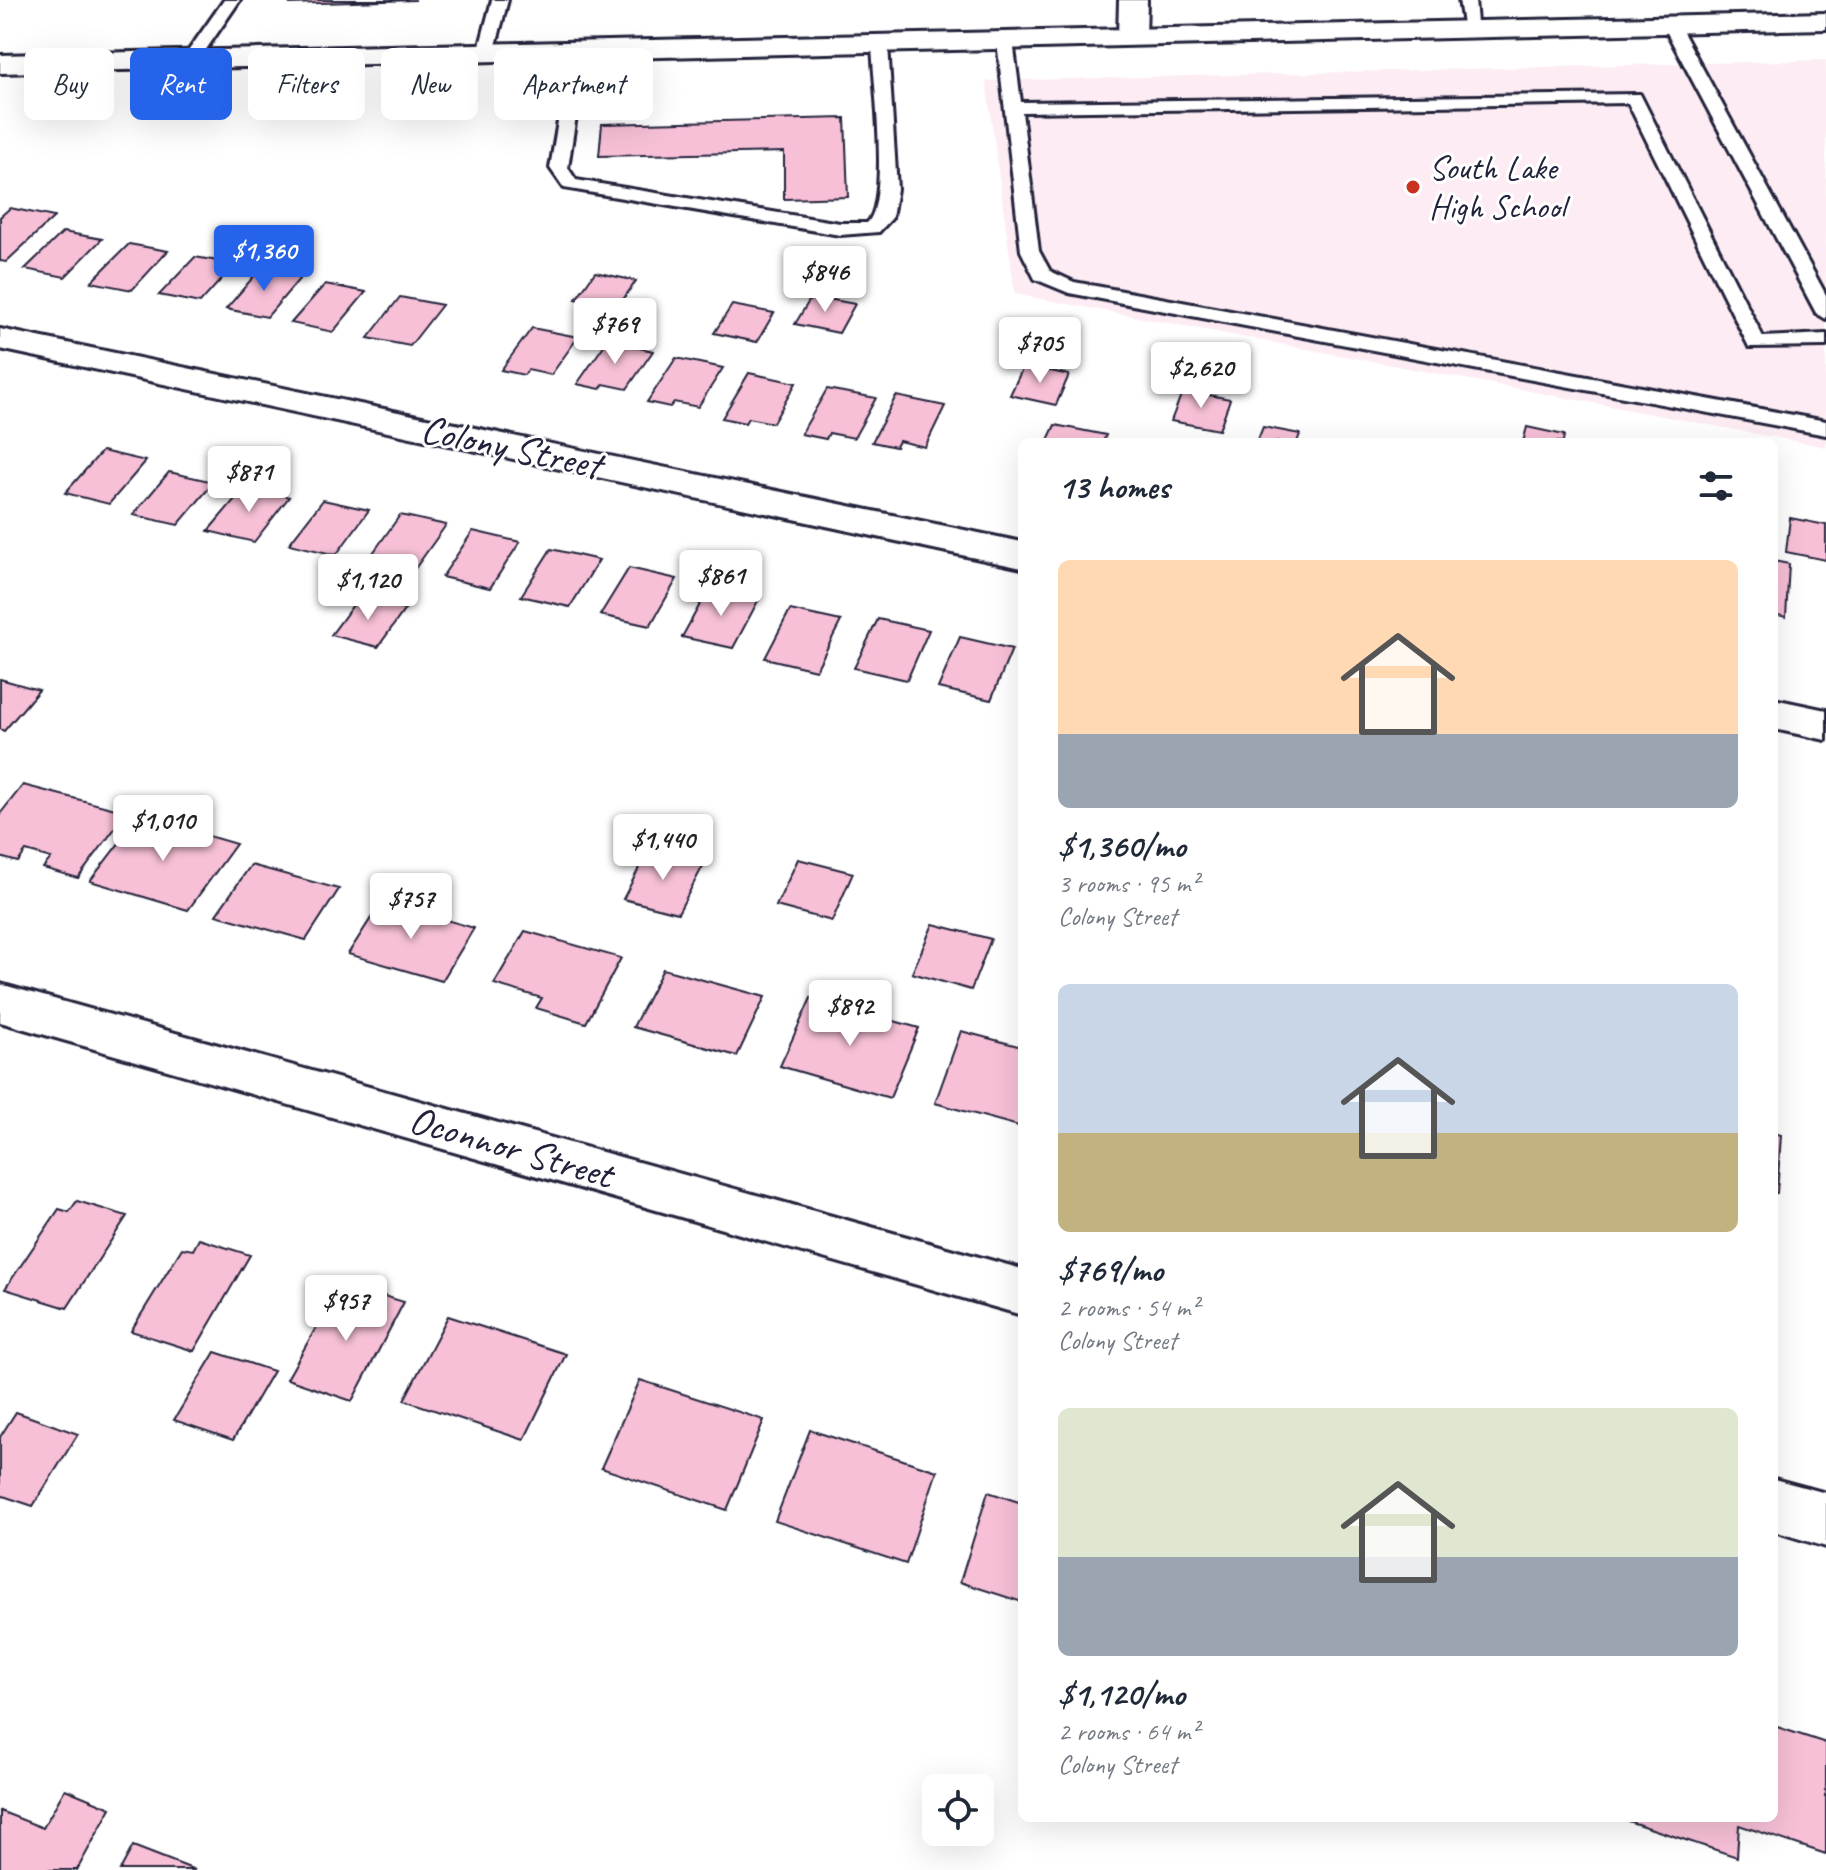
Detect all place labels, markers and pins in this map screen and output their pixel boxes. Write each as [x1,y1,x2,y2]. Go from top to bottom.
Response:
place label: South Lake High School [1429,146,1572,228]
marker: South Lake High School [1404,178,1422,196]
pin: $1,360 [199,225,329,293]
pin: $846 [778,246,872,314]
pin: $769 [568,298,662,366]
pin: $705 [993,317,1087,385]
pin: $2,620 [1136,342,1266,410]
pin: $871 [202,446,296,514]
pin: $861 [674,550,768,618]
pin: $1,120 [303,554,433,622]
pin: $1,010 [98,795,228,863]
pin: $1,440 [598,814,728,882]
pin: $757 [364,873,458,941]
pin: $892 [803,980,897,1048]
pin: $957 [299,1275,393,1343]

